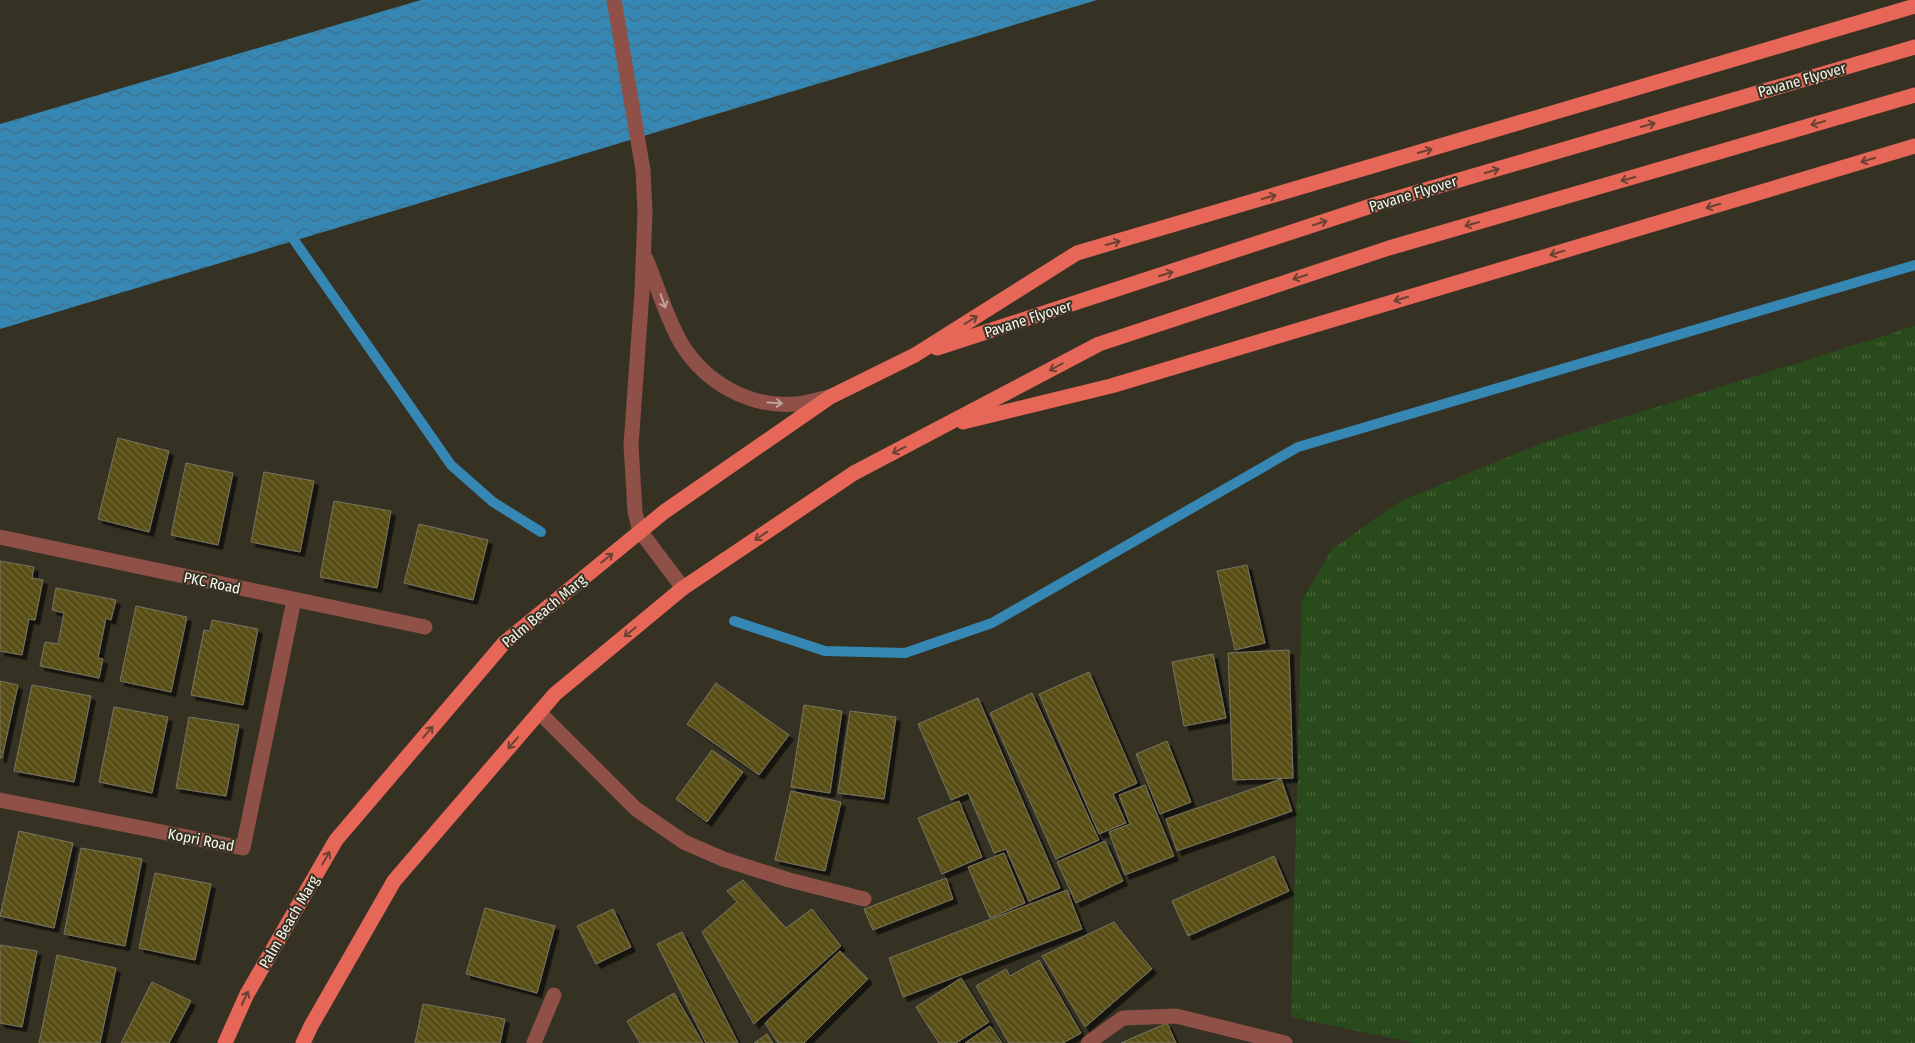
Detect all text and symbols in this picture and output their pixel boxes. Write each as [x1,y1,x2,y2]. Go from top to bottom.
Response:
street label: Pavane Flyover [1756,59,1849,101]
one-way arrow [1810,119,1826,129]
one-way arrow [1640,120,1656,130]
one-way arrow [1416,145,1432,155]
one-way arrow [1861,156,1877,166]
one-way arrow [1484,165,1500,175]
street label: Pavane Flyover [1367,172,1460,216]
one-way arrow [1621,174,1637,184]
one-way arrow [1260,191,1276,201]
one-way arrow [1705,202,1721,212]
one-way arrow [1312,218,1327,227]
one-way arrow [1464,219,1480,229]
one-way arrow [1105,237,1121,247]
one-way arrow [1549,248,1565,258]
one-way arrow [1158,269,1173,278]
one-way arrow [1293,273,1309,283]
one-way arrow [659,292,668,308]
one-way arrow [1393,295,1409,305]
street label: Pavane Flyover [982,296,1075,342]
one-way arrow [964,315,978,325]
one-way arrow [1048,362,1063,372]
one-way arrow [767,398,783,407]
one-way arrow [892,446,907,455]
one-way arrow [754,530,768,541]
one-way arrow [600,553,613,564]
street label: PKC Road [182,568,242,598]
street label: Palm Beach Marg [498,571,590,651]
one-way arrow [624,626,637,637]
one-way arrow [423,726,434,739]
one-way arrow [507,736,518,749]
street label: Kopri Road [166,825,236,855]
one-way arrow [321,851,331,865]
street label: Palm Beach Marg [255,872,323,972]
one-way arrow [240,991,250,1006]

